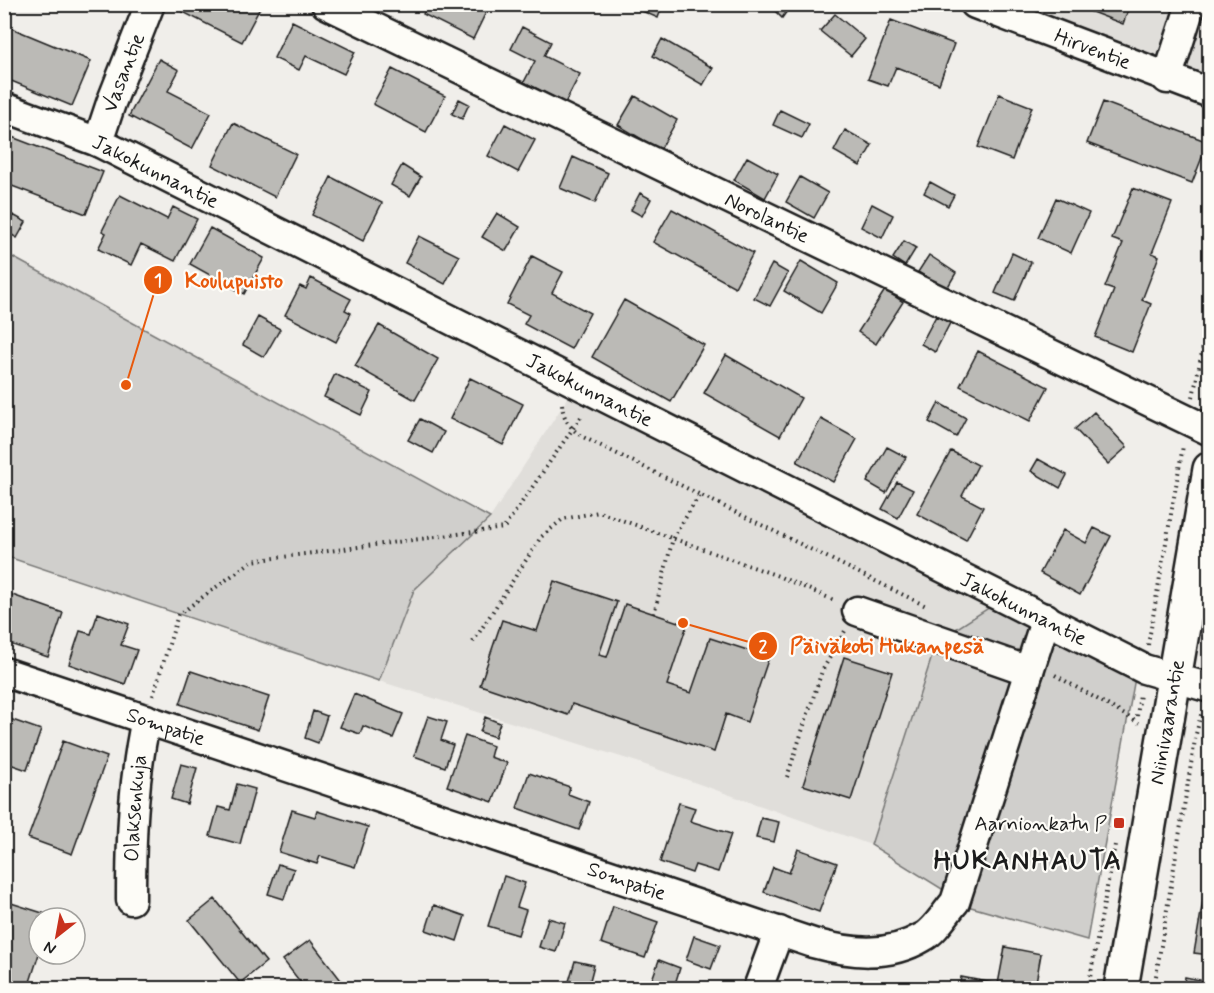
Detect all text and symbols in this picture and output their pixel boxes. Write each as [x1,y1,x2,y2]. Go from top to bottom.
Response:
street label: Hirventie [1050,22,1135,77]
street label: Vasantie [96,29,152,116]
street label: Jakokunnantie [87,128,224,216]
street label: Norolantie [720,186,814,250]
callout: Koulupuisto [143,260,295,300]
text: Koulupuisto [185,268,283,296]
text: 1 [154,269,162,293]
street label: Jakokunnantie [521,347,658,434]
street label: Jakokunnantie [955,566,1092,653]
callout: Päiväkoti Hukanpesä [748,626,996,666]
text: Päiväkoti Hukanpesä [790,633,984,661]
text: 2 [759,635,768,659]
street label: Niinivaarantie [1143,657,1192,787]
street label: Sompatie [123,701,209,753]
street label: Olaksenkuja [118,753,154,862]
place label: Aarnionkatu P [974,810,1107,838]
marker: Aarnionkatu P [1112,816,1126,830]
district label: HUKANHAUTA [933,844,1123,879]
street label: Sompatie [584,855,670,908]
north arrow [27,906,87,966]
text: N [40,936,60,959]

